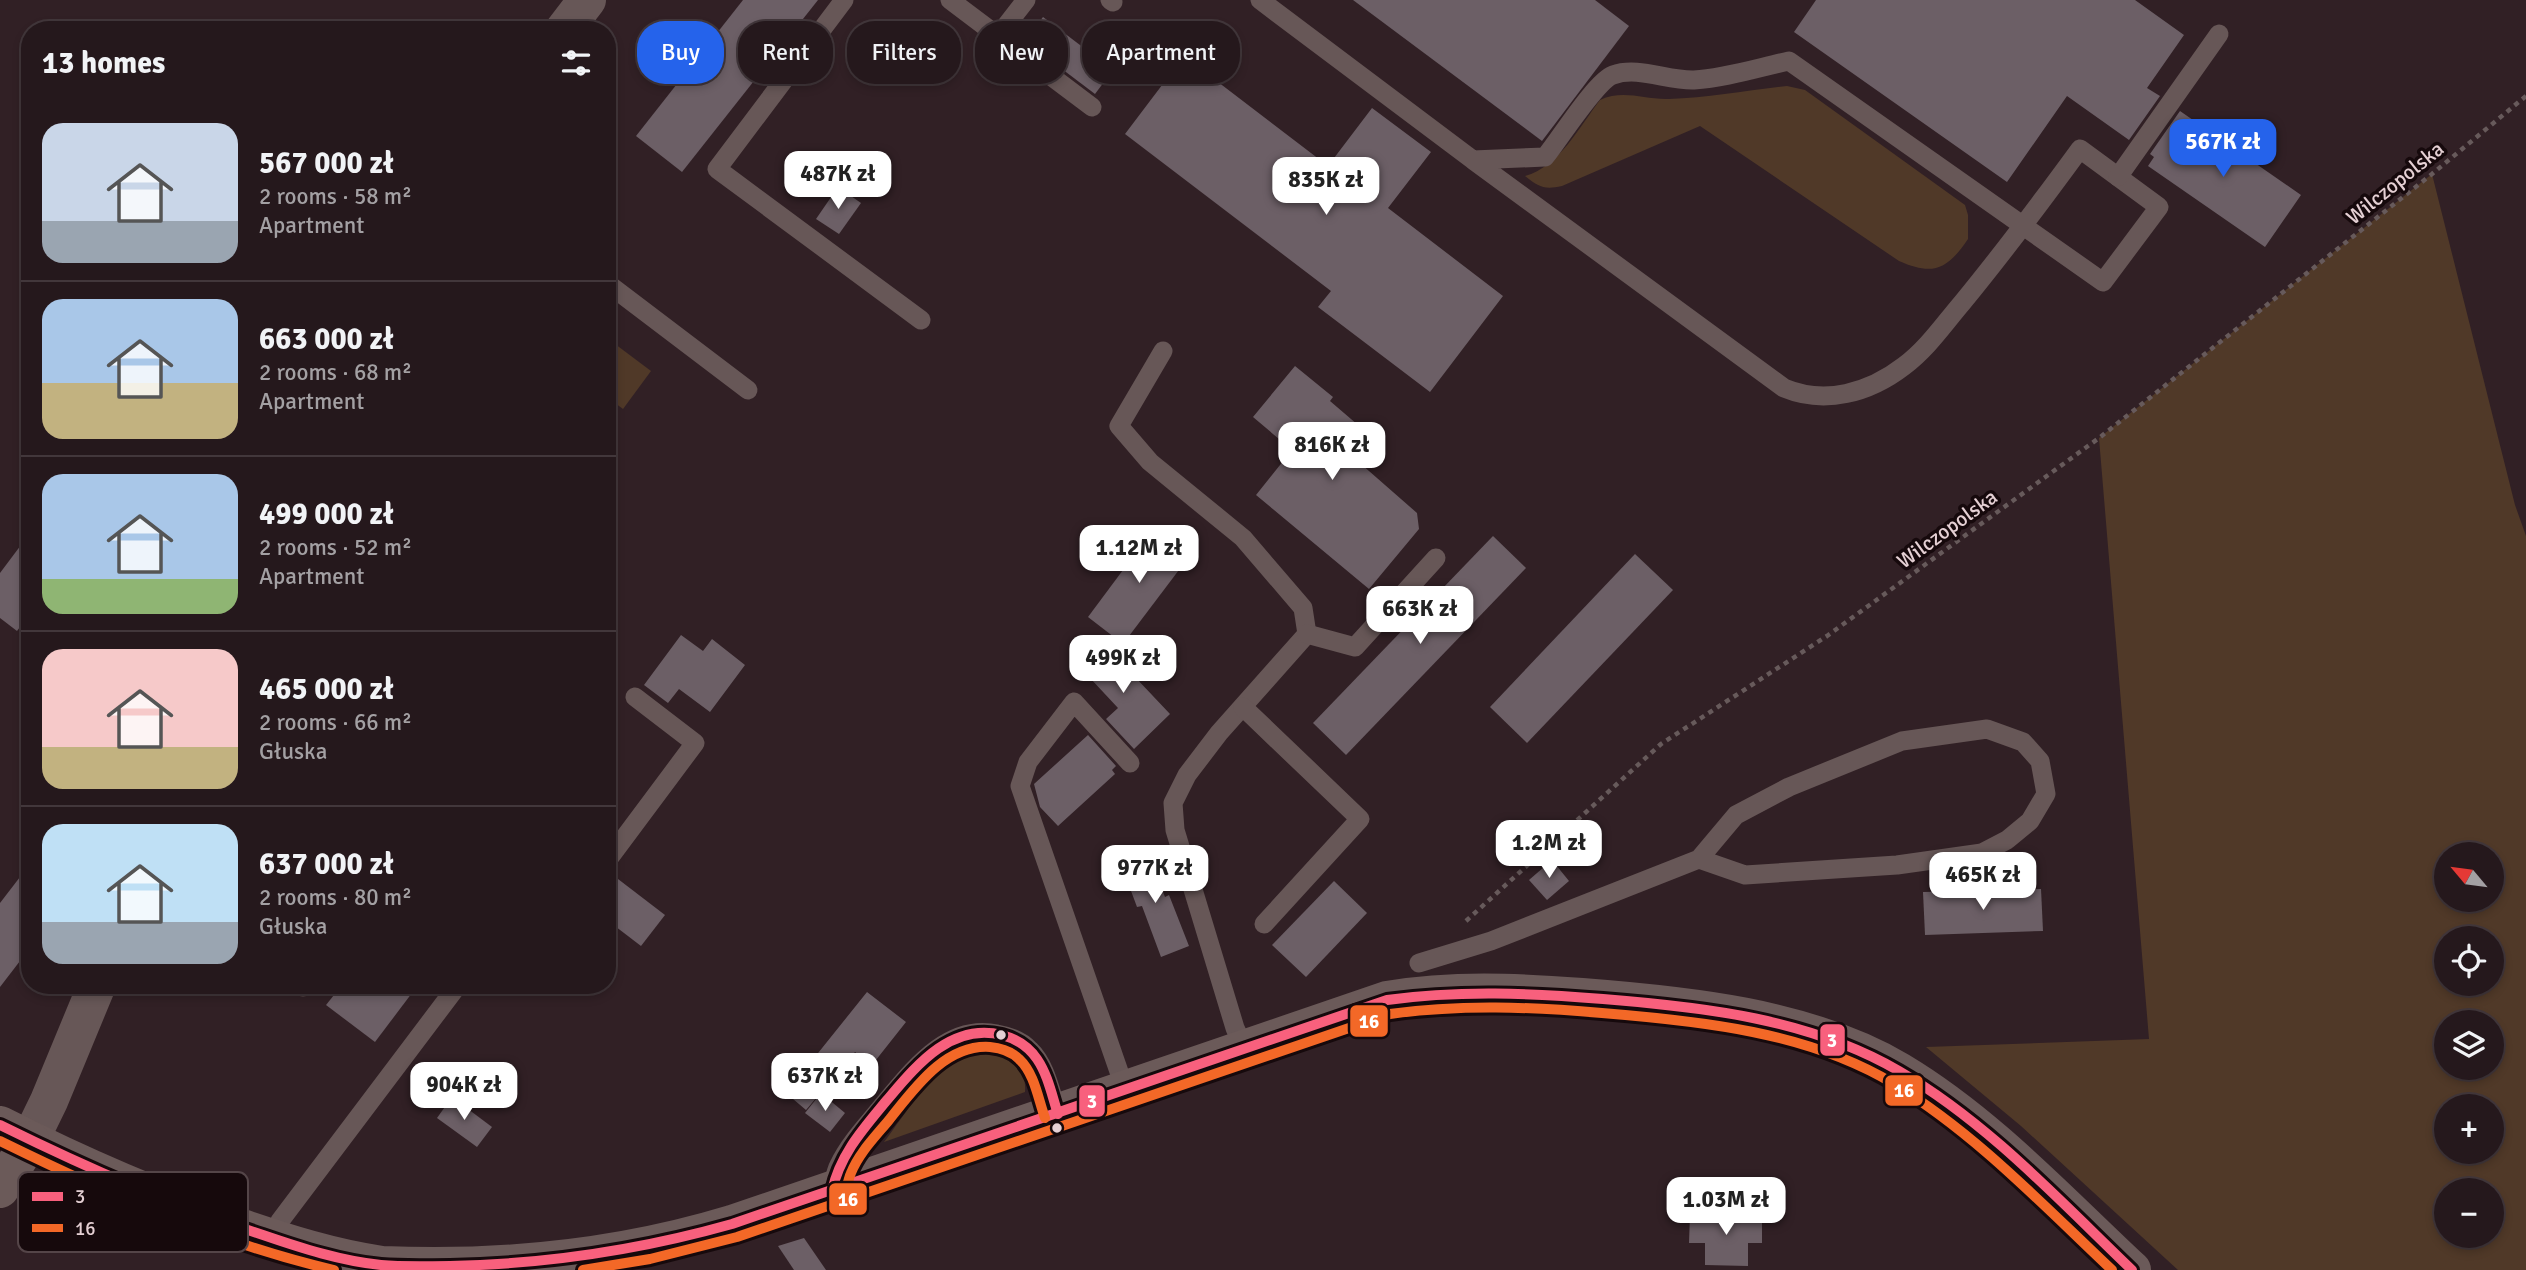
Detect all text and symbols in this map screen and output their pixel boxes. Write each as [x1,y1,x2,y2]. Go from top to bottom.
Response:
chip: Buy [637,21,724,84]
chip: Rent [738,21,833,84]
chip: Filters [847,21,961,84]
chip: New [975,21,1068,84]
chip: Apartment [1082,21,1240,84]
icon: filters [557,44,595,82]
text: 13 homes [42,45,165,82]
pin: 567K zł [2158,120,2288,179]
text: 567K zł [2185,127,2261,156]
street label: Wilczopolska [2341,136,2449,230]
text: 567 000 zł [259,145,394,182]
icon: home [98,151,182,235]
pin: 487K zł [773,152,903,211]
pin: 835K zł [1261,158,1391,217]
text: 487K zł [800,159,876,188]
text: 835K zł [1288,165,1364,194]
text: 2 rooms · 58 m² [259,182,412,211]
text: Apartment [259,211,364,240]
text: 663 000 zł [259,321,394,358]
icon: home [98,327,182,411]
text: 2 rooms · 68 m² [259,358,412,387]
text: Apartment [259,387,364,416]
pin: 816K zł [1267,422,1397,482]
text: 816K zł [1294,430,1370,459]
street label: Wilczopolska [1892,484,2002,574]
text: 499 000 zł [259,496,394,533]
icon: home [98,502,182,586]
pin: 1.12M zł [1067,526,1211,585]
text: 2 rooms · 52 m² [259,533,412,562]
text: 1.12M zł [1096,533,1182,562]
text: Apartment [259,562,364,591]
pin: 663K zł [1355,586,1485,646]
text: 663K zł [1382,594,1458,623]
pin: 499K zł [1058,636,1188,695]
text: 499K zł [1085,643,1161,672]
text: 465 000 zł [259,671,394,708]
icon: home [98,677,182,761]
text: 2 rooms · 66 m² [259,708,412,737]
text: Głuska [259,737,327,766]
pin: 1.2M zł [1484,820,1614,880]
text: 1.2M zł [1512,828,1586,857]
north arrow [2434,842,2504,912]
map controls [2434,842,2504,1248]
text: 637 000 zł [259,846,394,883]
pin: 977K zł [1090,846,1220,905]
icon: home [98,852,182,936]
pin: 465K zł [1918,852,2048,912]
text: 977K zł [1117,853,1193,882]
text: 465K zł [1945,860,2021,889]
text: 2 rooms · 80 m² [259,883,412,912]
text: Głuska [259,912,327,941]
button: locate [2434,926,2504,996]
line badge: 16 [1349,1004,1389,1038]
text: 16 [1359,1010,1379,1034]
button: layers [2434,1010,2504,1080]
line badge: 3 [1819,1023,1846,1057]
unlabelled marker [994,1028,1008,1042]
text: 3 [1827,1029,1837,1053]
pin: 637K zł [760,1054,890,1113]
text: 637K zł [787,1061,863,1090]
pin: 904K zł [399,1062,529,1122]
text: 904K zł [426,1070,502,1099]
line badge: 16 [1884,1074,1924,1107]
text: 16 [1894,1079,1914,1103]
line badge: 3 [1078,1084,1106,1118]
text: 3 [1087,1090,1097,1114]
button: + [2434,1094,2504,1164]
unlabelled marker [1050,1121,1064,1135]
legend [18,1172,248,1252]
pin: 1.03M zł [1654,1178,1798,1237]
button: − [2434,1178,2504,1248]
line badge: 16 [828,1182,868,1216]
text: 3 [75,1185,85,1209]
text: 1.03M zł [1683,1185,1769,1214]
text: 16 [838,1188,858,1212]
text: 16 [75,1217,96,1241]

